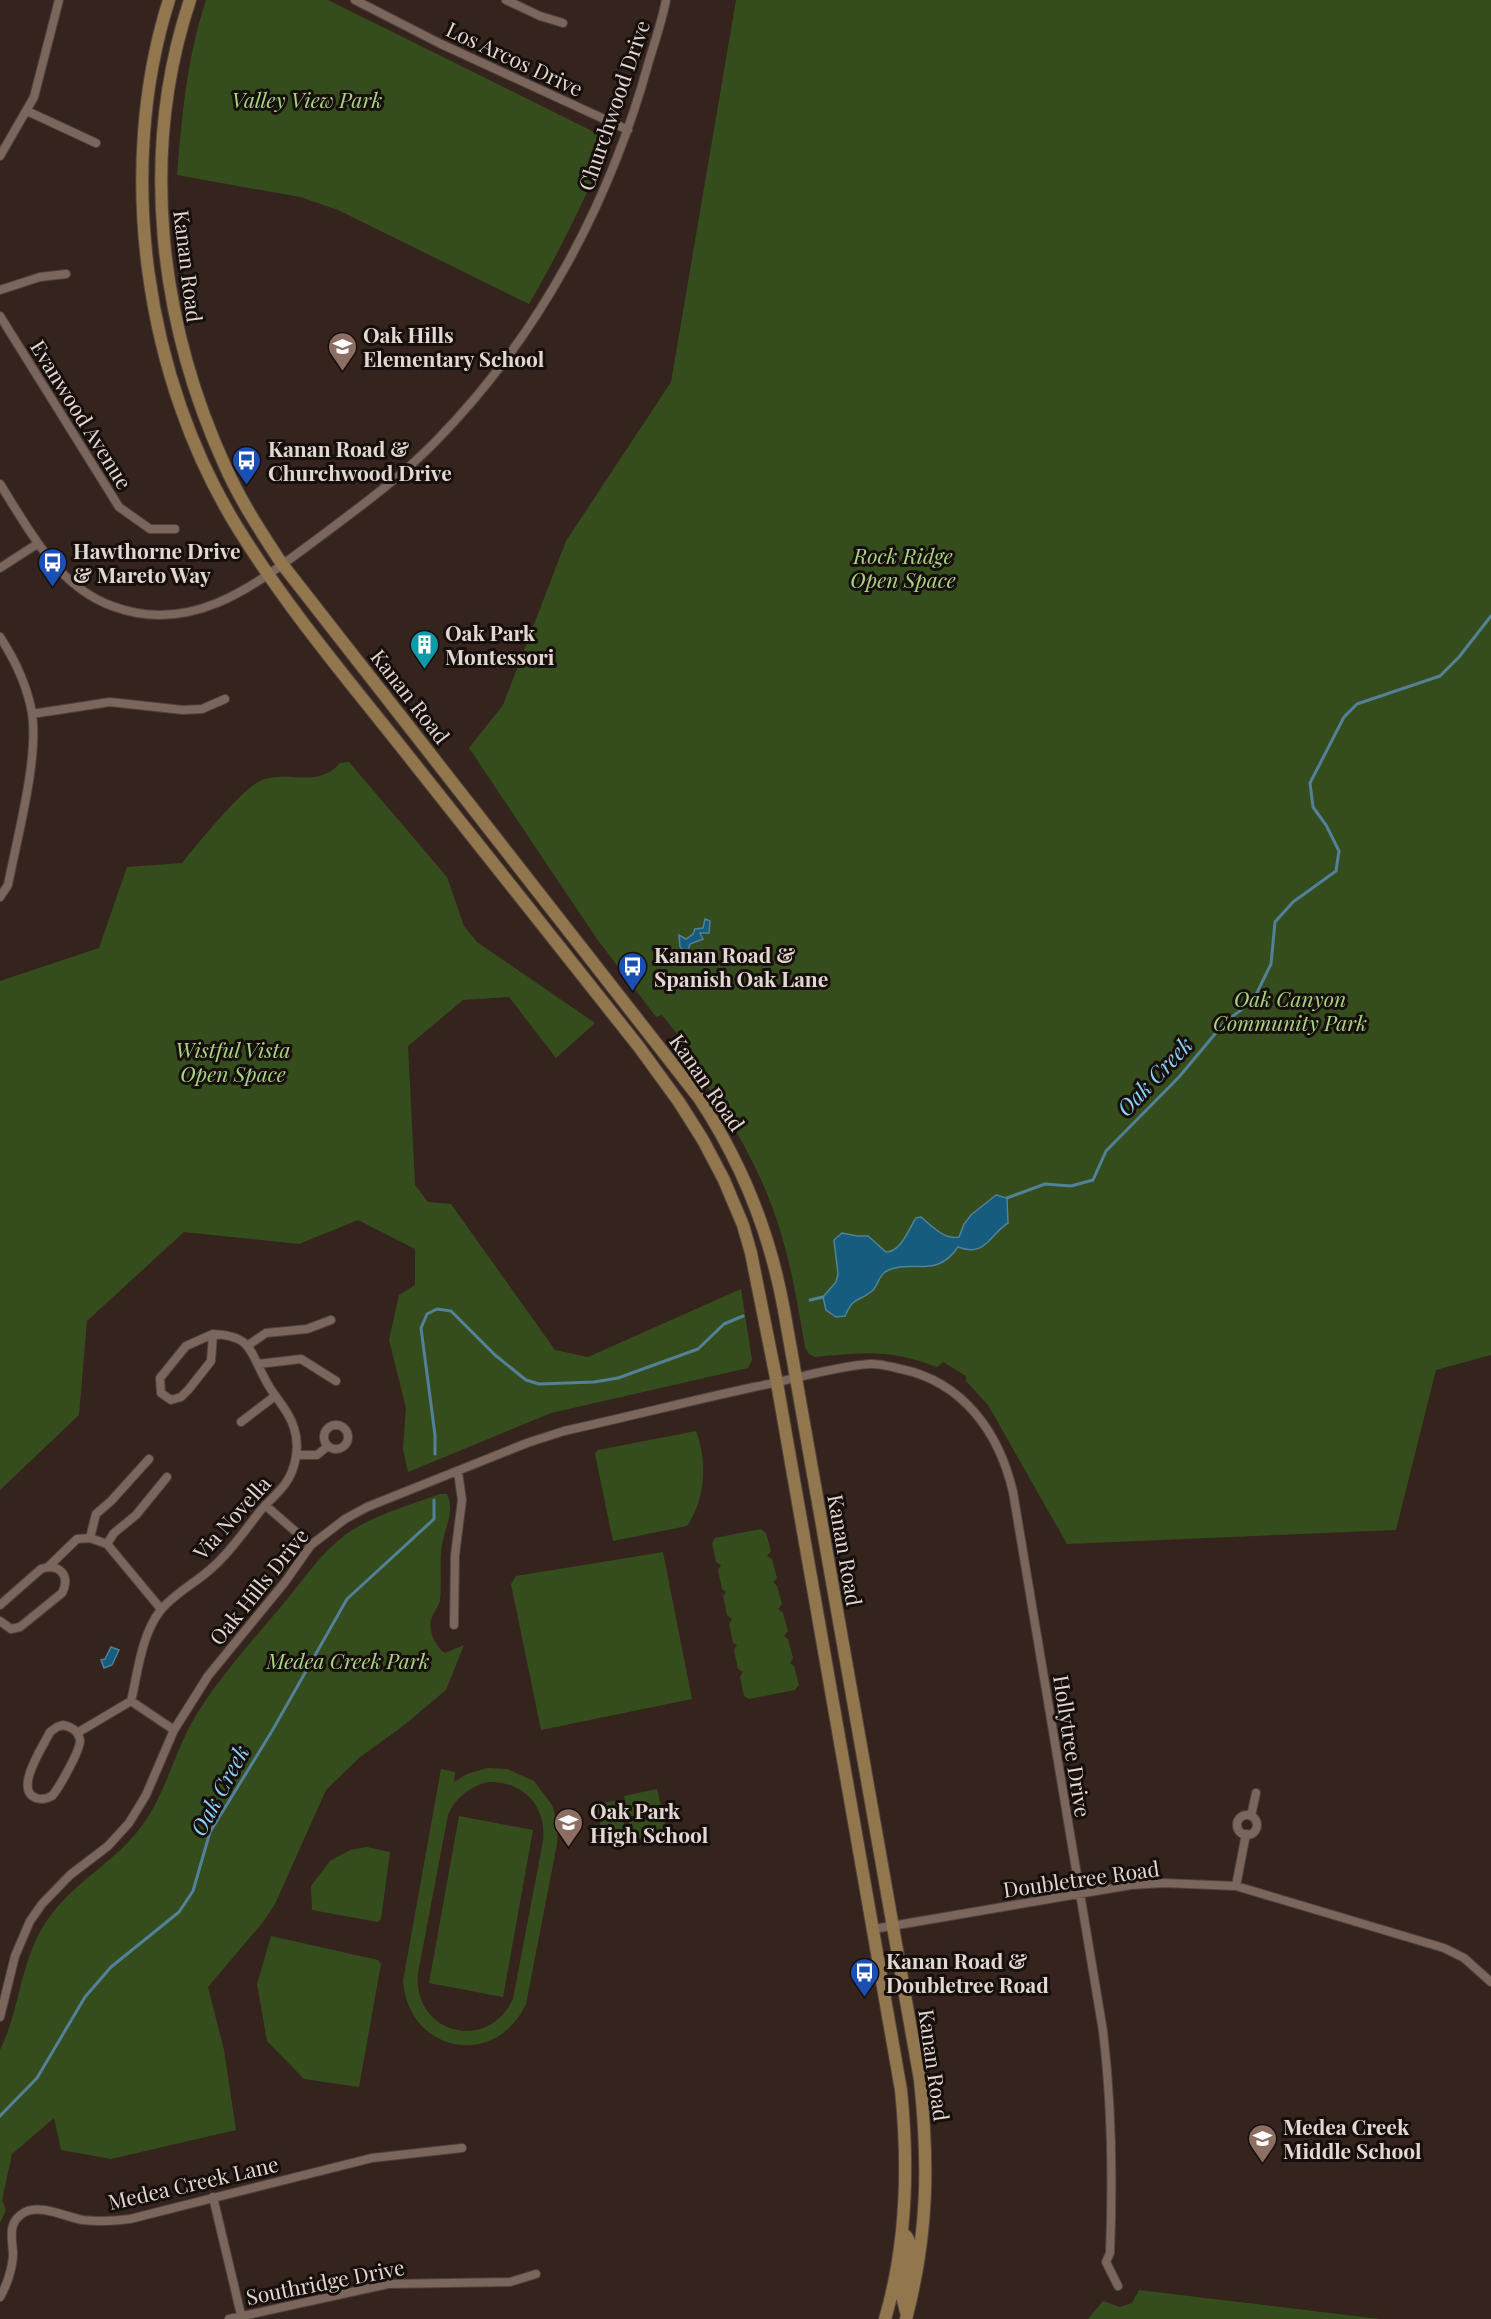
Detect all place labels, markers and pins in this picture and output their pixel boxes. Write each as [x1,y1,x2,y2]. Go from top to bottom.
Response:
place label: Oak Hills Elementary School [363,320,545,372]
school or university icon: Oak Hills Elementary School [326,330,358,372]
place label: Kanan Road & Churchwood Drive [268,434,452,486]
bus stop icon: Kanan Road & Churchwood Drive [231,444,263,486]
place label: Hawthorne Drive & Mareto Way [73,536,241,588]
bus stop icon: Hawthorne Drive & Mareto Way [36,546,68,588]
place label: Oak Park Montessori [445,618,555,670]
building icon: Oak Park Montessori [408,628,440,670]
place label: Kanan Road & Spanish Oak Lane [654,940,828,992]
bus stop icon: Kanan Road & Spanish Oak Lane [617,950,649,992]
place label: Oak Park High School [590,1796,709,1848]
school or university icon: Oak Park High School [553,1806,585,1848]
place label: Kanan Road & Doubletree Road [886,1946,1049,1998]
bus stop icon: Kanan Road & Doubletree Road [849,1956,881,1998]
place label: Medea Creek Middle School [1283,2112,1422,2164]
school or university icon: Medea Creek Middle School [1246,2122,1278,2164]

